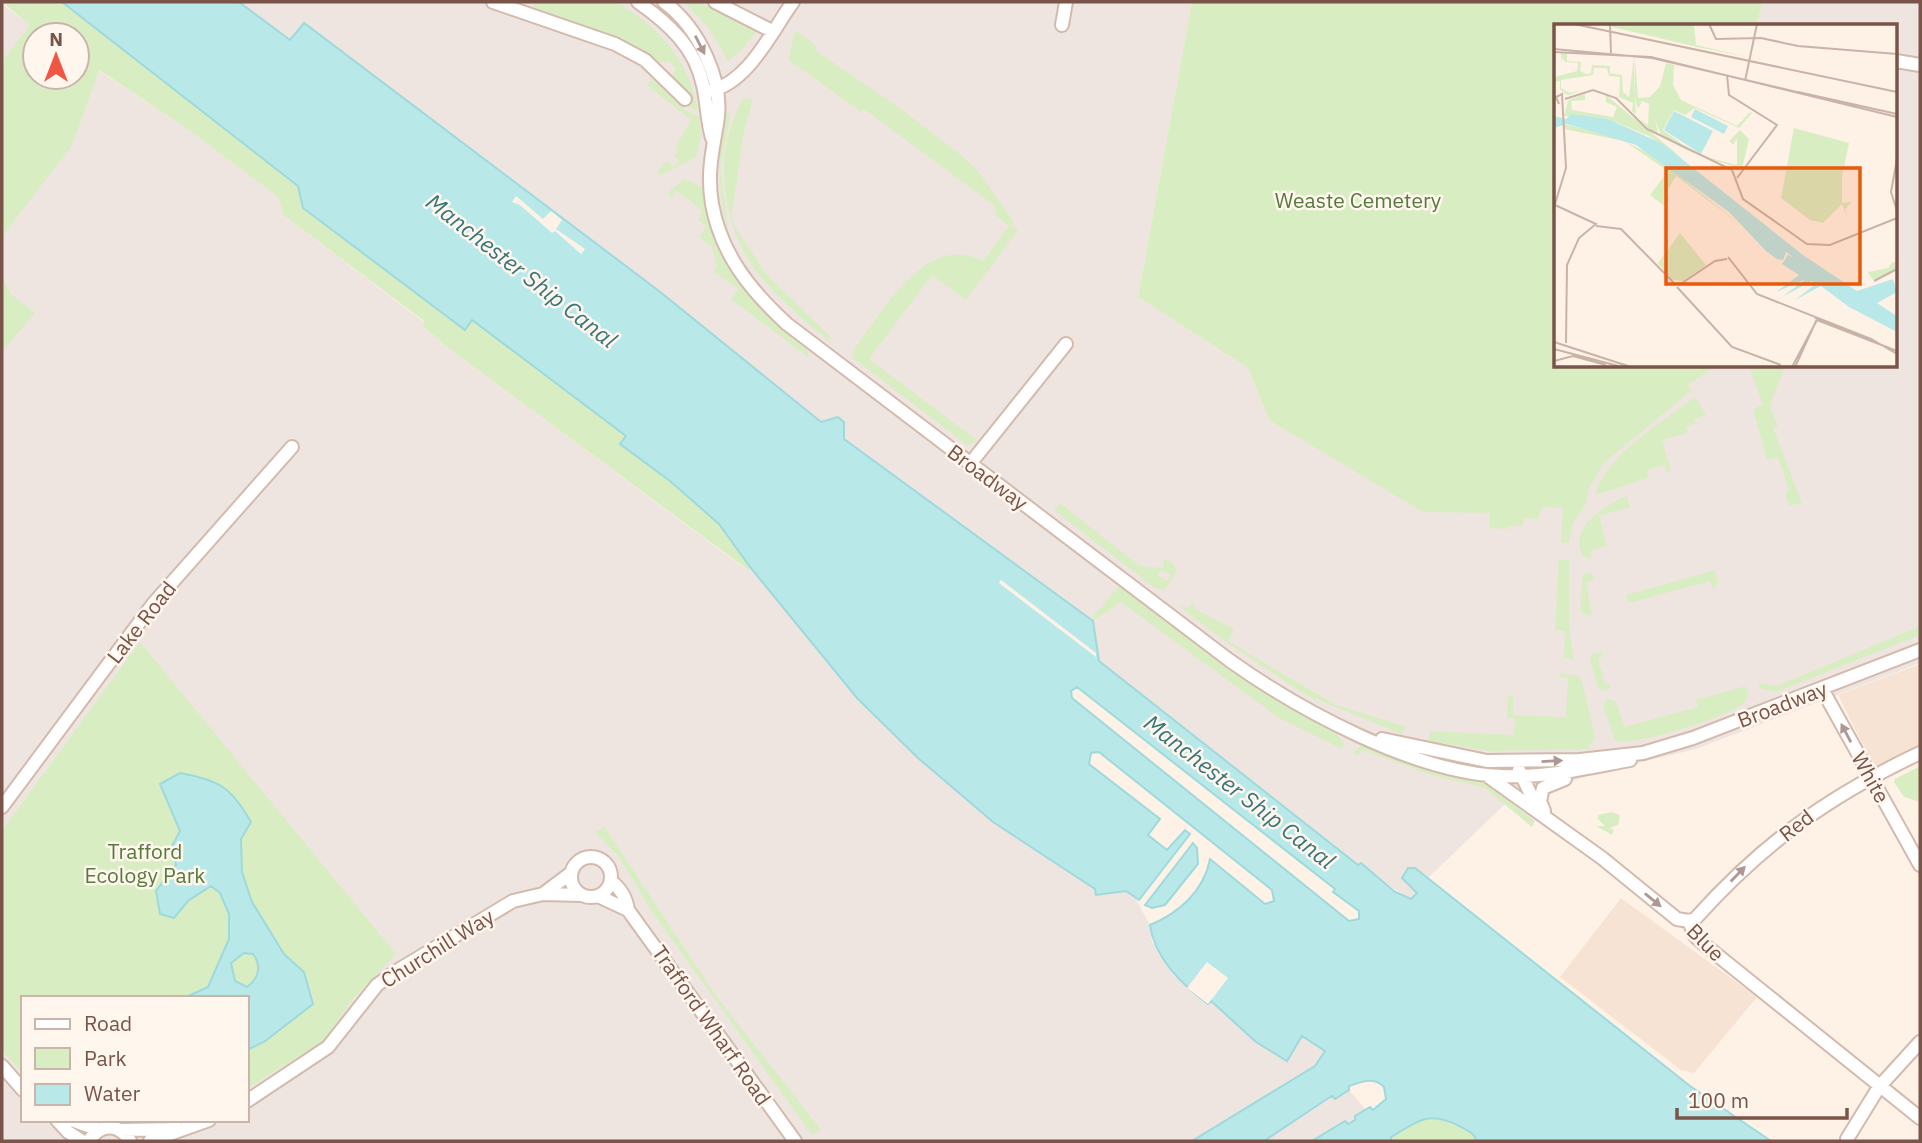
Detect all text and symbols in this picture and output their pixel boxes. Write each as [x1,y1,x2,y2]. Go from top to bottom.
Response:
north arrow [21,21,91,91]
inset map [1554,24,1898,368]
text: N [49,27,63,51]
one-way arrow [694,35,705,55]
water label: Manchester Ship Canal [421,186,624,354]
park label: Weaste Cemetery [1275,186,1442,214]
street label: Broadway [942,438,1034,517]
street label: Lake Road [100,575,182,669]
street label: Broadway [1733,674,1831,734]
water label: Manchester Ship Canal [1139,707,1342,875]
one-way arrow [1841,723,1852,743]
street label: White [1845,746,1897,808]
one-way arrow [1542,756,1564,767]
street label: Red [1773,803,1819,847]
park label: Trafford Ecology Park [85,837,205,889]
one-way arrow [1729,866,1746,883]
one-way arrow [1644,892,1662,907]
street label: Churchill Way [375,902,499,994]
street label: Blue [1681,917,1731,967]
street label: Trafford Wharf Road [646,939,778,1111]
legend [21,996,248,1122]
text: Road [84,1009,132,1037]
text: Park [84,1044,127,1072]
scale bar [1677,1076,1847,1120]
text: Water [84,1079,141,1107]
text: 100 m [1688,1086,1749,1114]

